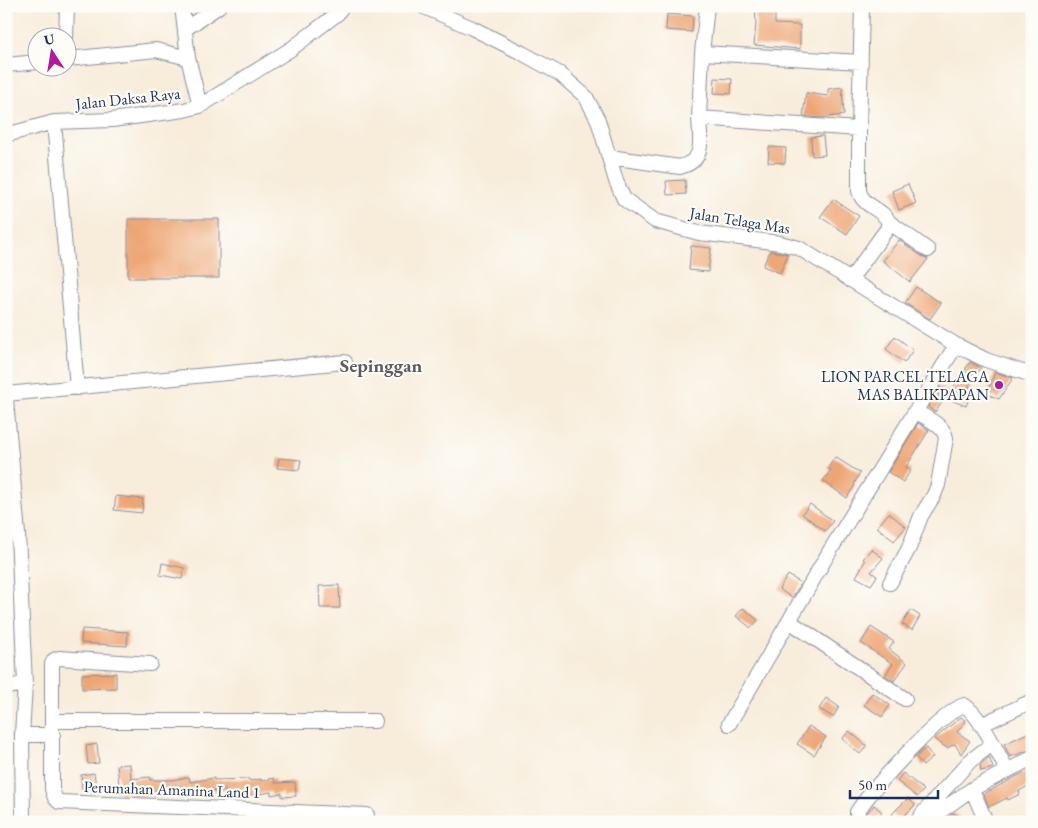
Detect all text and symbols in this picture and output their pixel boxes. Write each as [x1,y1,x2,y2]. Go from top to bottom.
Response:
north arrow [28,28,78,78]
text: U [42,29,57,49]
street label: Jalan Daksa Raya [73,82,182,115]
street label: Jalan Telaga Mas [686,202,792,239]
district label: Sepinggan [340,353,422,378]
place label: LION PARCEL TELAGA MAS BALIKPAPAN [821,366,990,405]
marker: LION PARCEL TELAGA MAS BALIKPAPAN [993,379,1005,391]
scale bar [850,768,938,800]
text: 50 m [858,775,887,794]
street label: Perumahan Amanina Land 1 [83,776,261,803]

